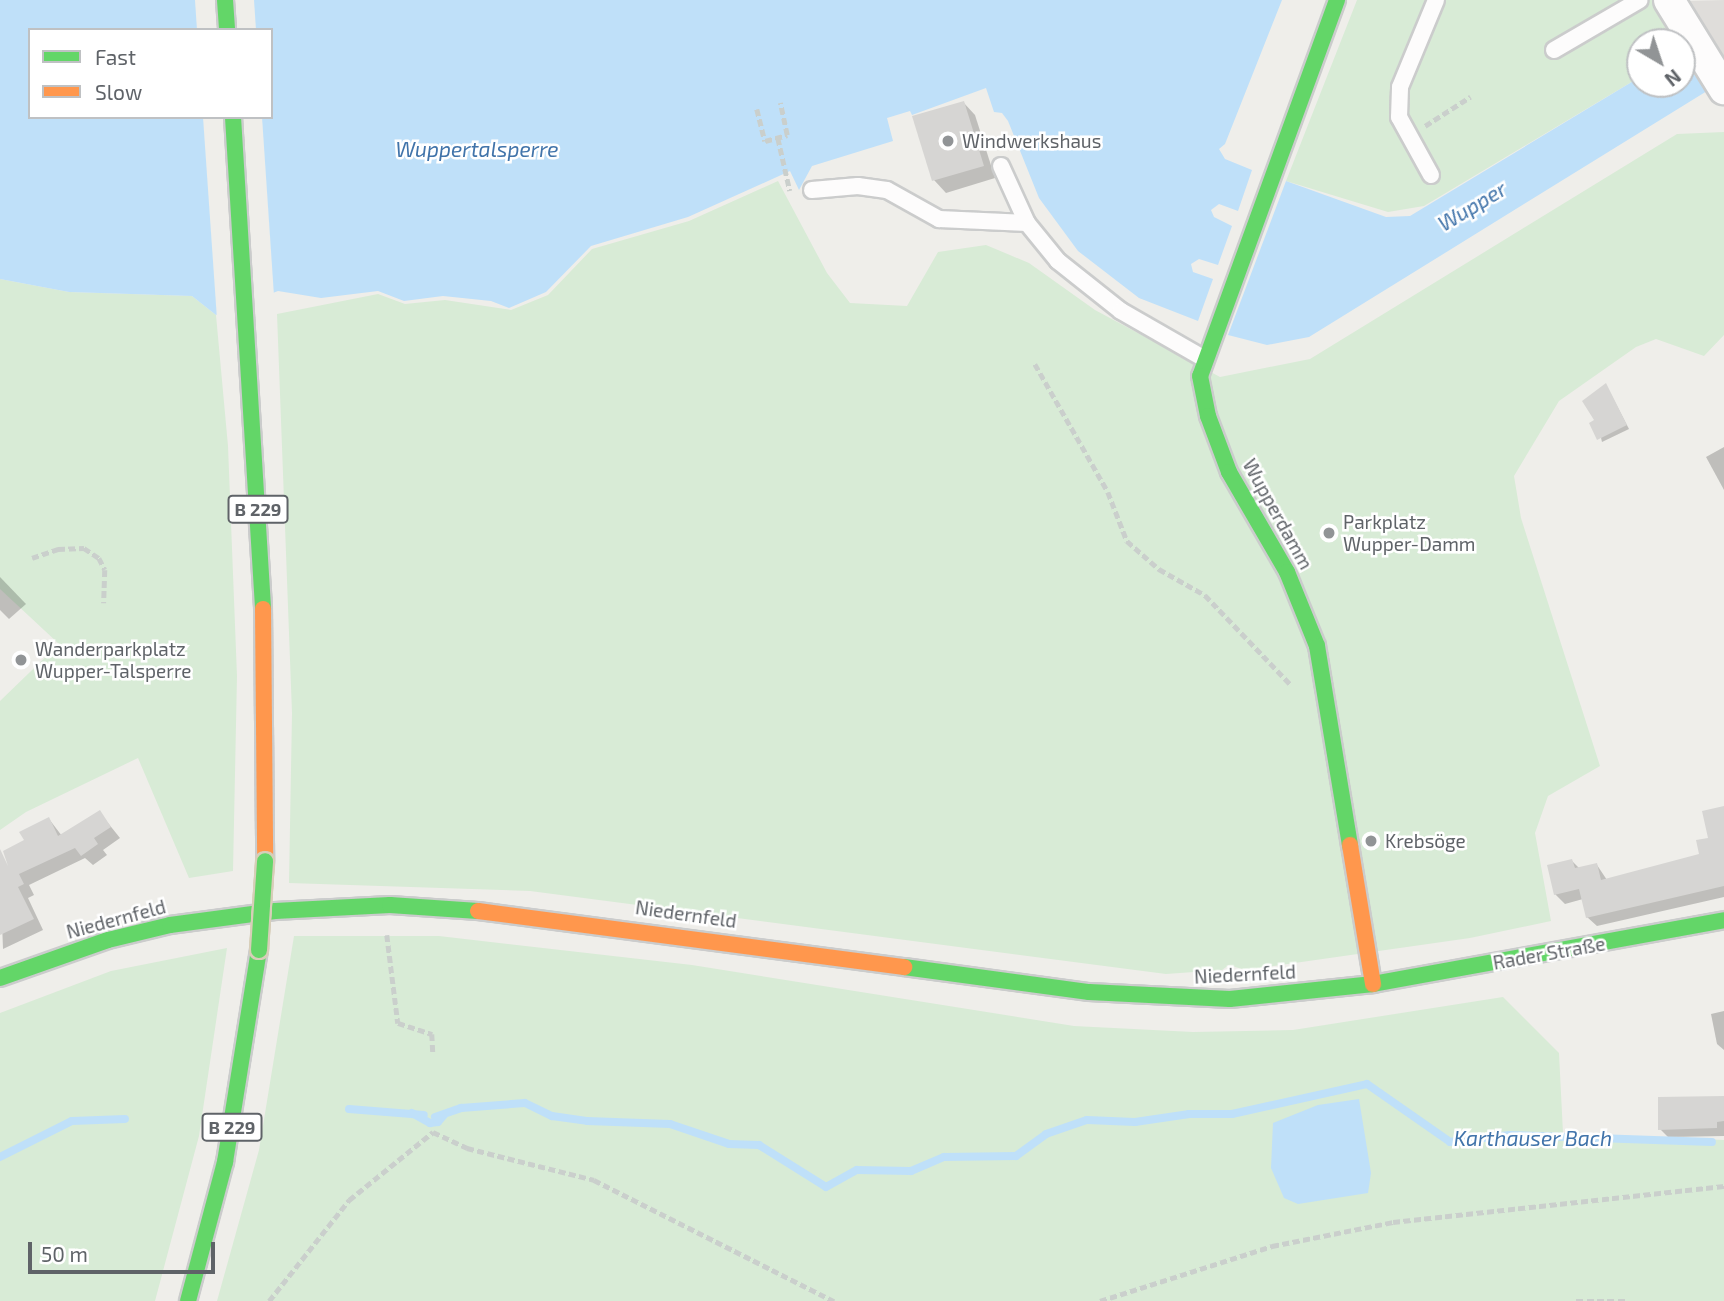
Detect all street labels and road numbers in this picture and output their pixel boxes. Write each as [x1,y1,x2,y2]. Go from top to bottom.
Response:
street label: Wupperdamm [1238,455,1318,573]
road number: B 229 [226,494,290,524]
street label: Niedernfeld [64,895,168,943]
street label: Niedernfeld [634,896,738,932]
street label: Rader Straße [1491,932,1607,974]
street label: Niedernfeld [1194,960,1296,988]
road number: B 229 [201,1112,264,1142]

